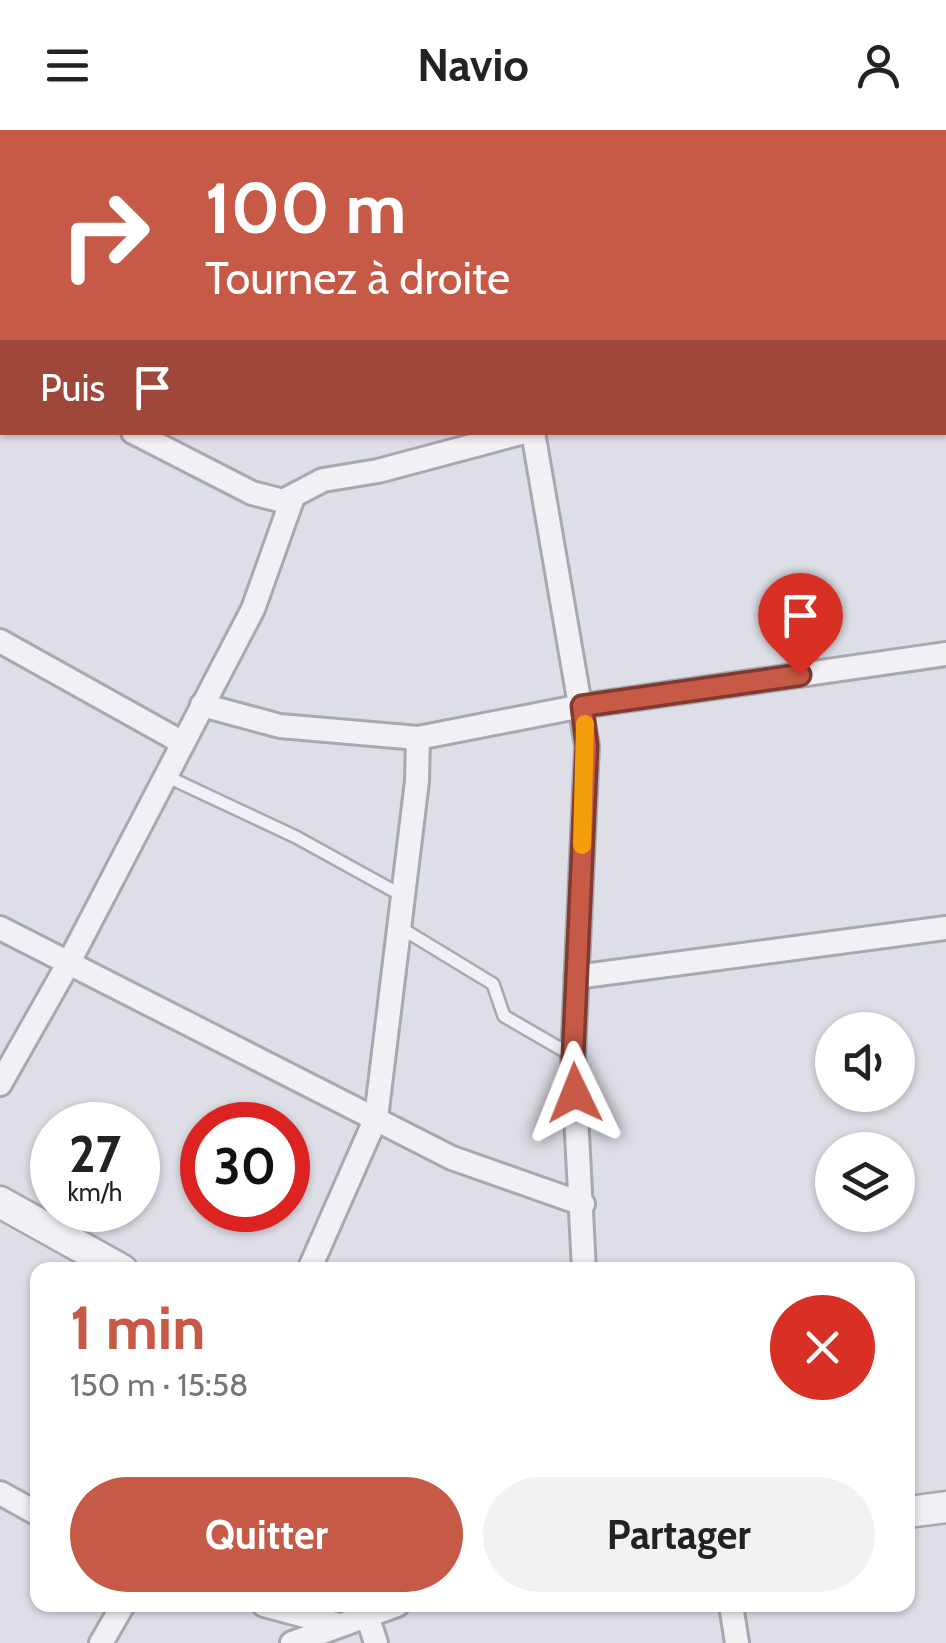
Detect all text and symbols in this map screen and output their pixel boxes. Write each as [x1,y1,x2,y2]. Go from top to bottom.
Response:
icon: menu [40,38,95,93]
text: Navio [417,38,529,92]
icon: person [851,38,906,93]
text: 100 m [205,165,406,251]
icon: right [40,170,170,300]
text: Tournez à droite [205,251,510,305]
icon: arrive [125,360,180,415]
text: Puis [40,364,105,411]
pin [758,573,843,676]
icon: arrive [773,588,828,643]
map controls [815,1012,915,1232]
button: sound [815,1012,915,1112]
position arrow [523,1041,627,1145]
speed limit sign: 30 [180,1102,310,1232]
text: 27 [69,1124,121,1185]
button: layers [815,1132,915,1232]
text: km/h [68,1177,122,1207]
text: 1 min [70,1291,205,1364]
button: close [770,1295,875,1400]
text: 150 m · 15:58 [70,1365,248,1404]
button: Quitter [70,1477,463,1592]
button: Partager [483,1477,875,1592]

